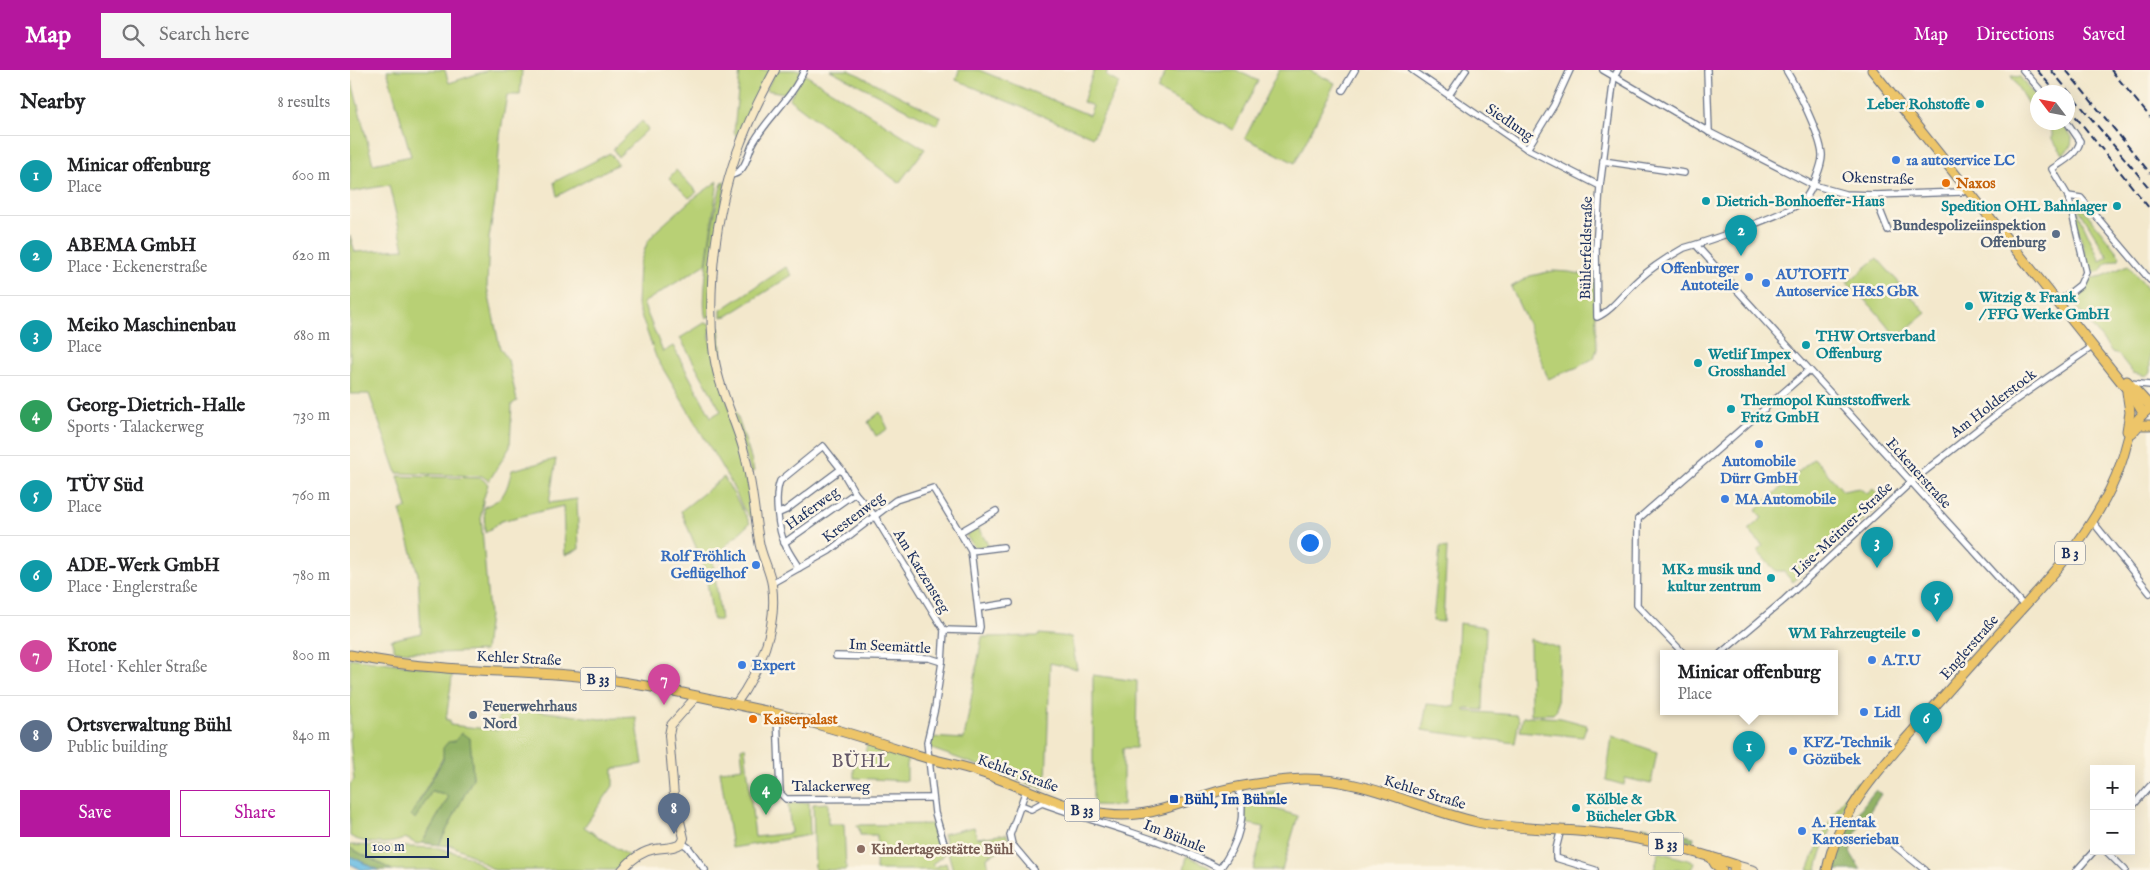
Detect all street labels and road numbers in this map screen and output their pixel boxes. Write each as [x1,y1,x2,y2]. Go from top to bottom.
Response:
street label: Siedlung [1482,99,1538,146]
street label: Okenstraße [1842,168,1915,189]
street label: Bühlerfeldstraße [1576,196,1597,300]
street label: Am Holderstock [1946,364,2041,443]
street label: Eckenerstraße [1882,434,1956,513]
street label: Lise-Meitner-Straße [1788,478,1897,581]
street label: Haferweg [782,482,844,534]
street label: Krestenweg [818,487,889,547]
street label: Am Katzensteg [889,525,955,617]
road number: B 3 [2055,542,2085,564]
street label: Englerstraße [1936,611,2003,684]
street label: Im Seemättle [849,635,932,658]
street label: Kehler Straße [476,647,562,670]
road number: B 33 [580,668,616,690]
street label: Kehler Straße [975,750,1061,797]
street label: Kehler Straße [1381,771,1468,814]
street label: Talackerweg [792,777,871,796]
road number: B 33 [1064,798,1100,822]
street label: Im Bühnle [1141,815,1209,858]
road number: B 33 [1648,832,1684,856]

